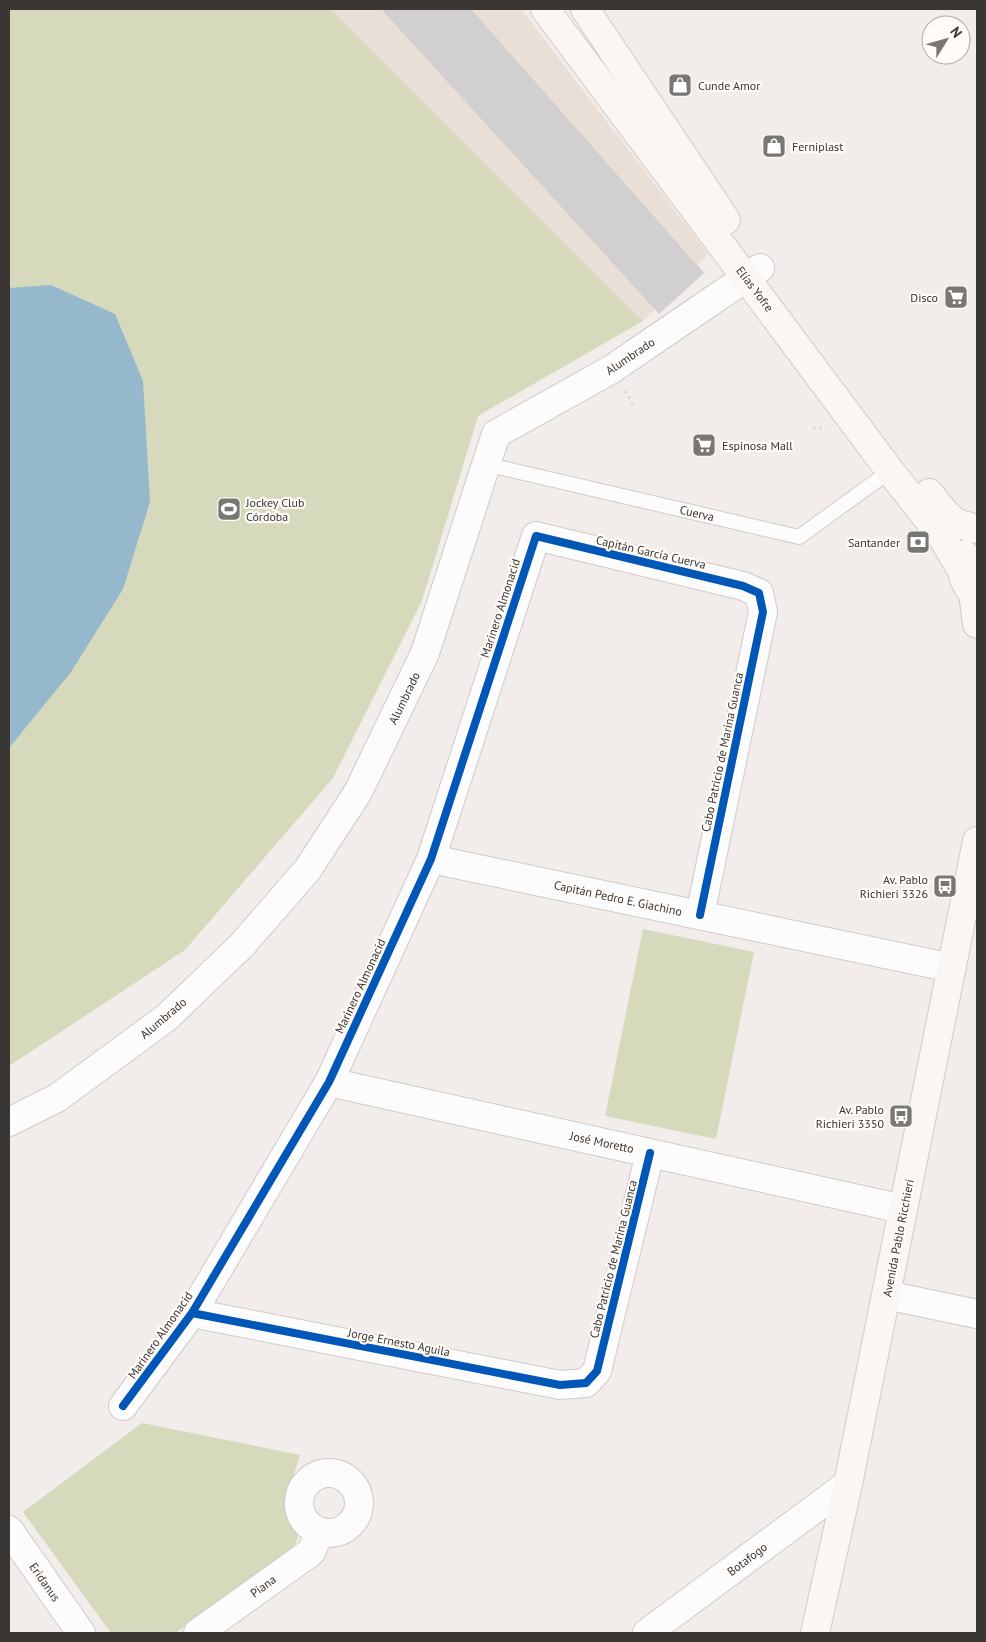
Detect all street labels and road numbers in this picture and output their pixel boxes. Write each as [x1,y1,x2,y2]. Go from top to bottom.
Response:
street label: Elías Yofre [733,263,777,315]
street label: Alumbrado [603,334,657,378]
street label: Cuerva [678,502,716,524]
street label: Capitán García Cuerva [595,532,707,572]
street label: Marinero Almonacid [477,557,523,659]
street label: Alumbrado [385,669,423,727]
street label: Cabo Patricio de Marina Guanca [698,671,746,833]
street label: Capitán Pedro E. Giachino [553,877,683,919]
street label: Marinero Almonacid [331,936,389,1036]
street label: Alumbrado [137,994,189,1042]
street label: José Moretto [568,1128,635,1156]
street label: Cabo Patricio de Marina Guanca [586,1178,640,1340]
street label: Avenida Pablo Ricchieri [879,1178,917,1298]
street label: Marinero Almonacid [124,1288,196,1382]
street label: Jorge Ernesto Aguila [346,1325,451,1359]
street label: Botafogo [724,1539,770,1579]
street label: Eridanus [26,1560,64,1604]
street label: Piana [247,1572,279,1600]

